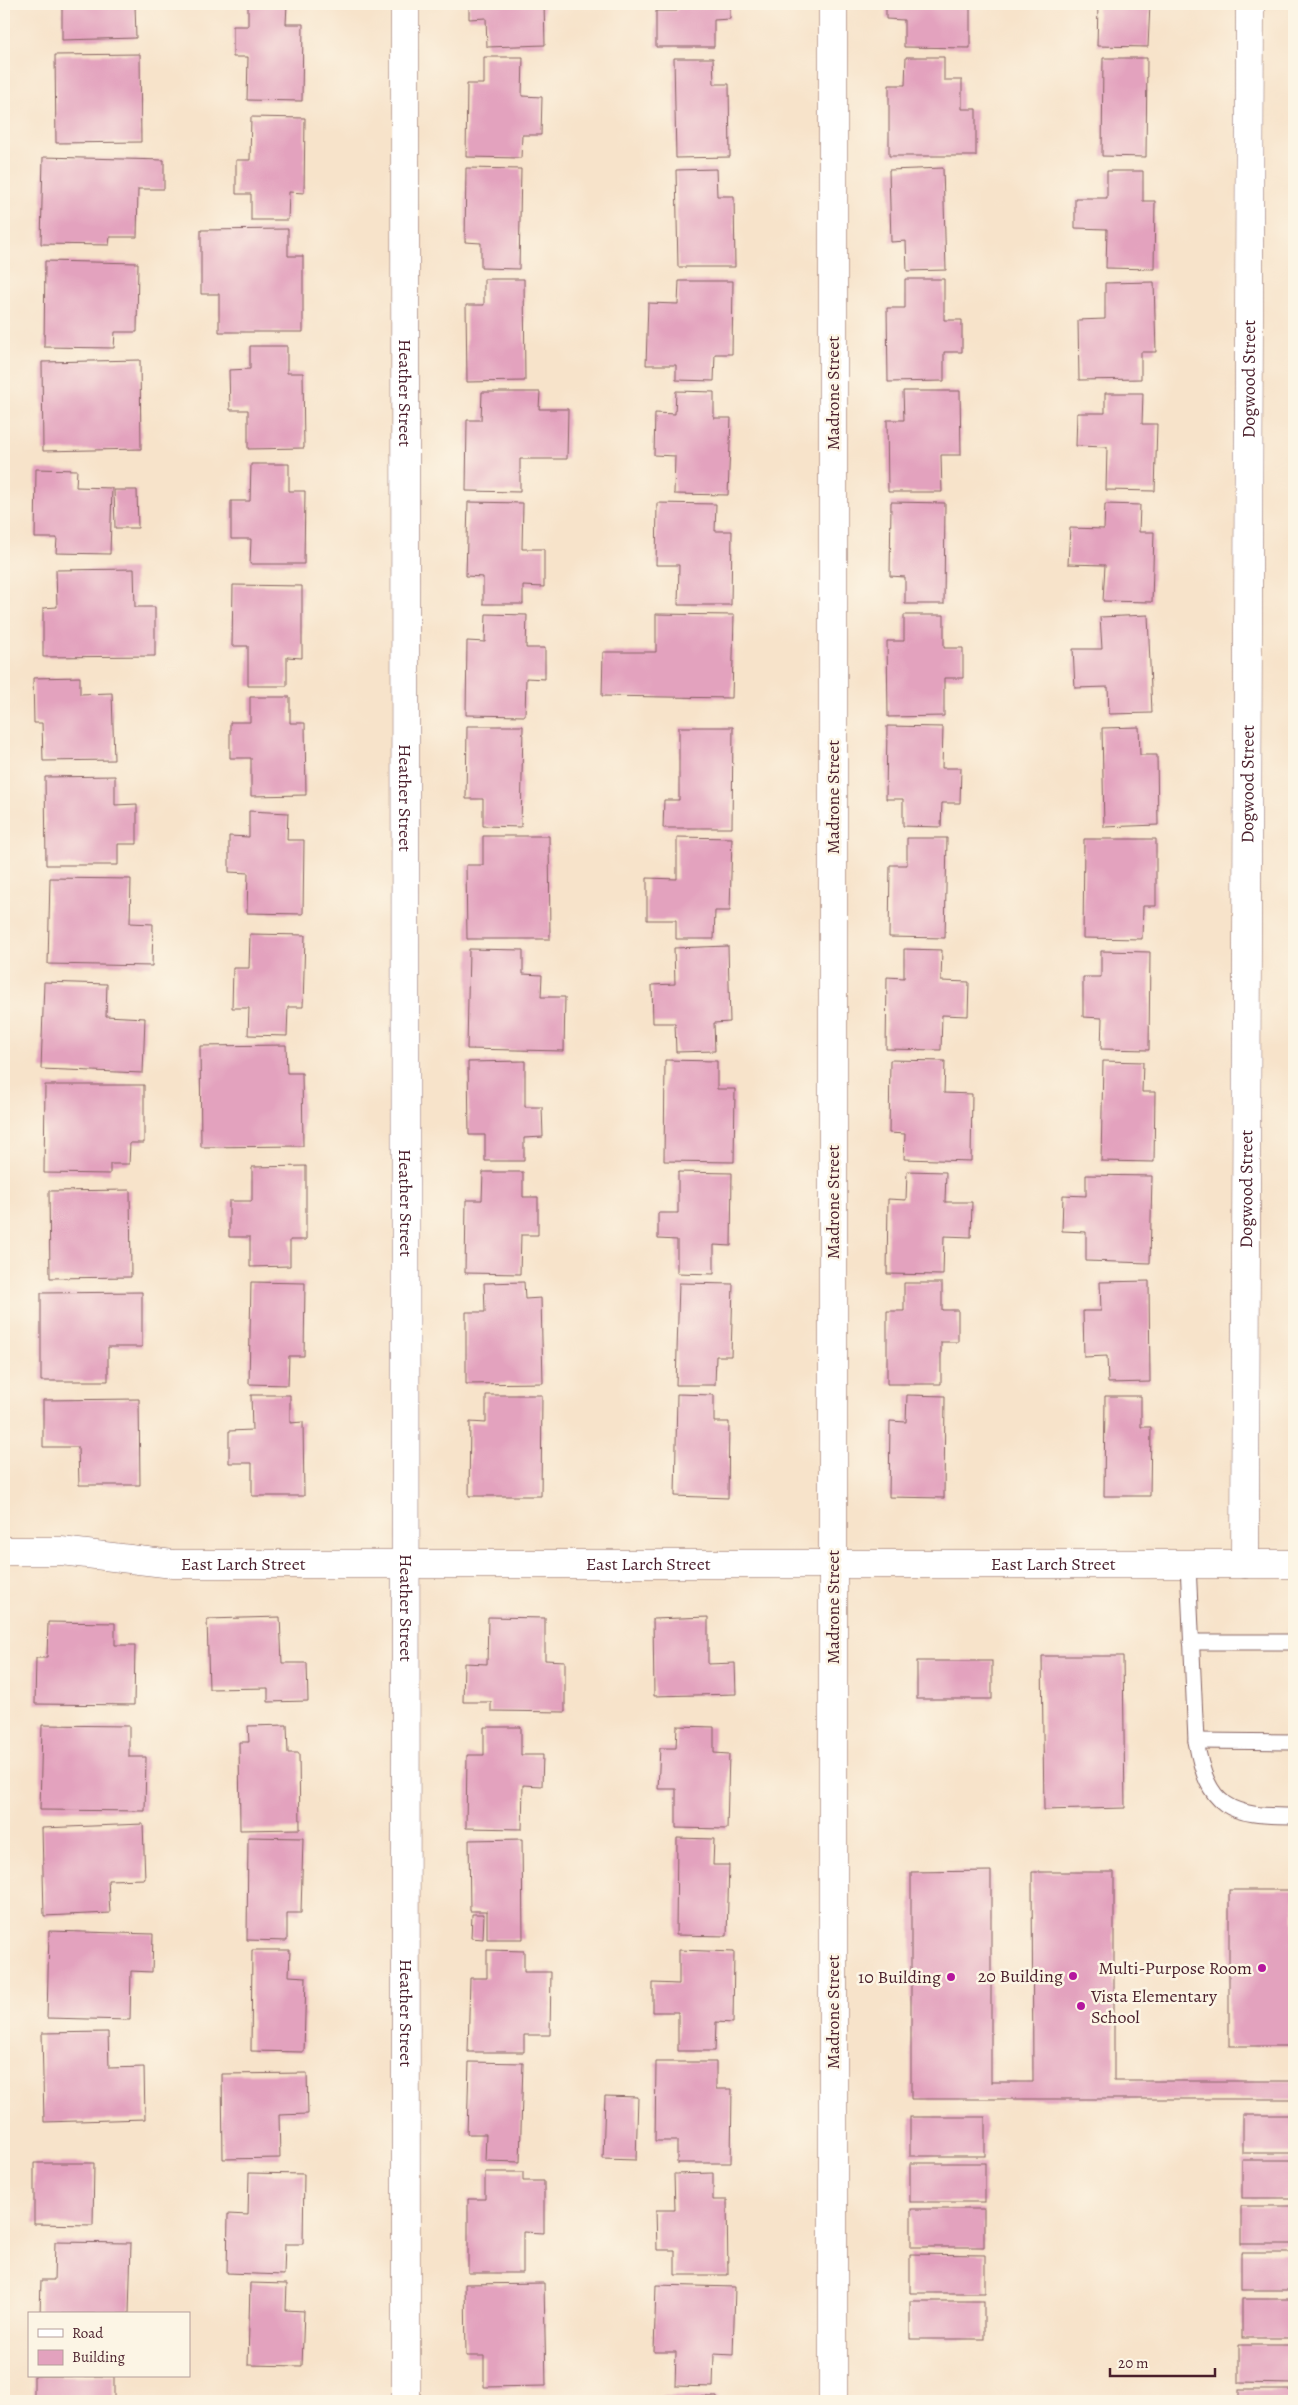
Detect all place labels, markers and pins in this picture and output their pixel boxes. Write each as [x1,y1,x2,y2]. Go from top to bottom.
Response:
place label: Multi-Purpose Room [1098,1956,1252,1980]
marker: Multi-Purpose Room [1256,1962,1268,1974]
place label: 20 Building [978,1964,1063,1988]
place label: 10 Building [858,1965,941,1989]
marker: 20 Building [1067,1970,1079,1982]
marker: 10 Building [945,1971,957,1983]
place label: Vista Elementary School [1090,1984,1218,2029]
marker: Vista Elementary School [1075,2000,1087,2012]

